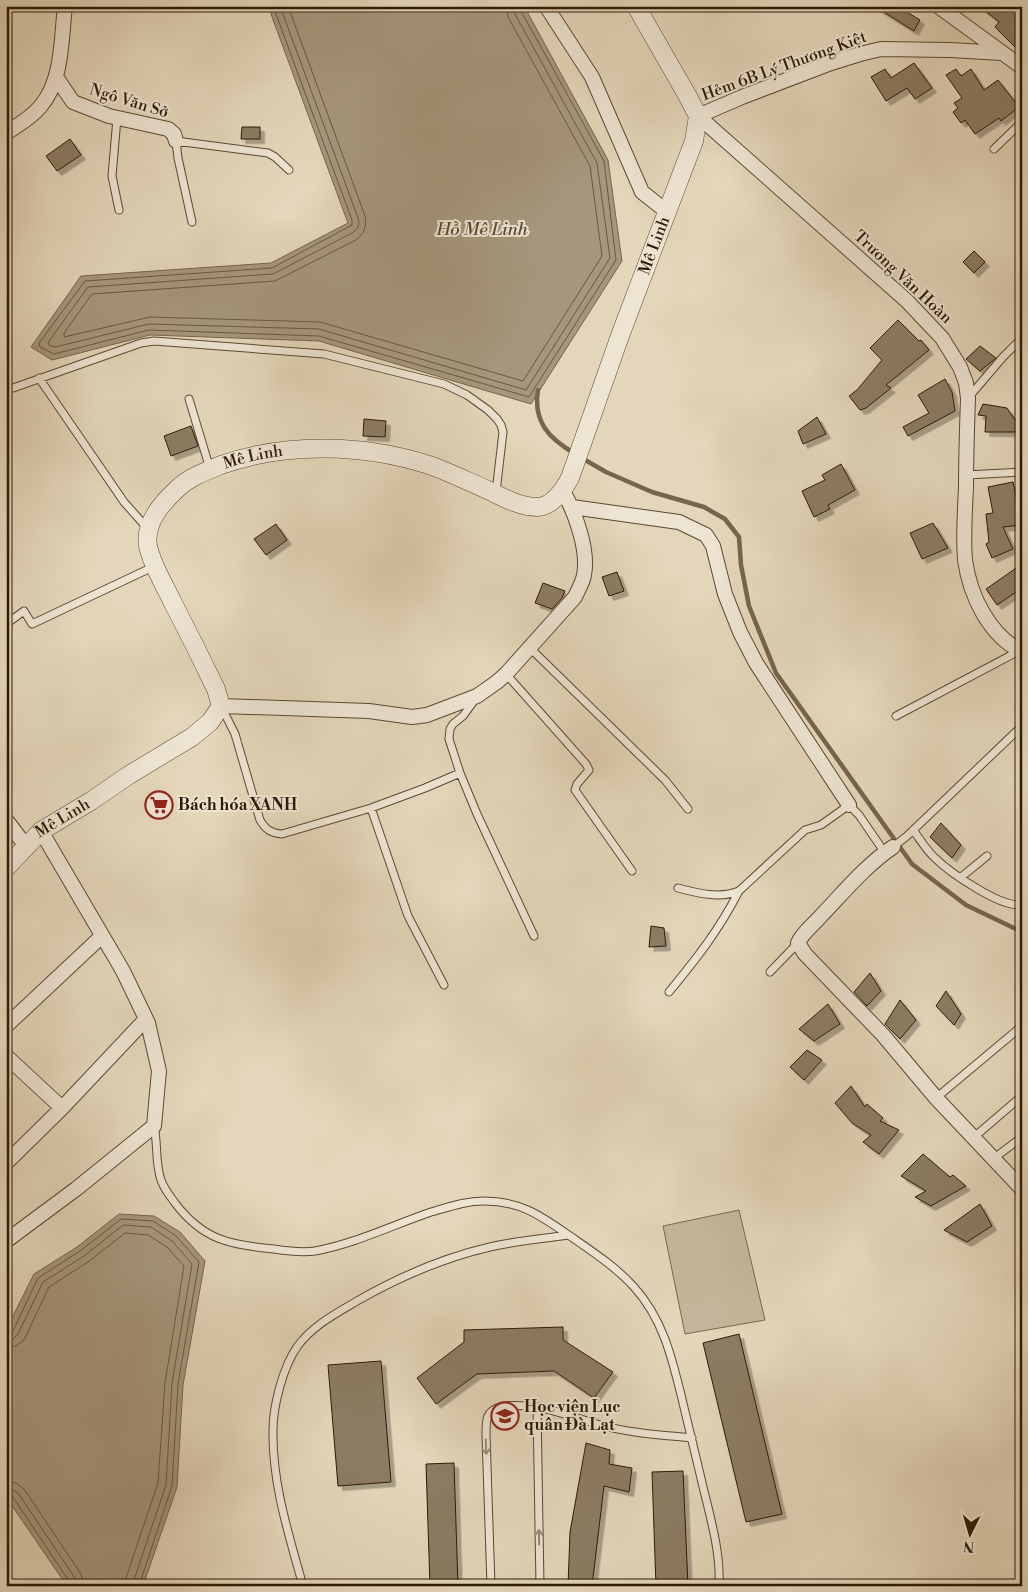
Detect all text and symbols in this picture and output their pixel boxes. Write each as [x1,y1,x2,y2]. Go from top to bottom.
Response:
street label: Hẻm 6B Lý Thương Kiệt [699,27,870,105]
street label: Ngô Văn Sở [87,79,171,123]
street label: Mê Linh [634,213,674,277]
water label: Hồ Mê Linh [435,218,529,241]
street label: Trương Văn Hoàn [850,226,957,328]
street label: Mê Linh [220,441,284,474]
supermarket icon: Bách hóa XANH [144,790,174,820]
street label: Mê Linh [31,794,94,842]
place label: Bách hóa XANH [178,795,297,815]
place label: Học viện Lục quân Đà Lạt [524,1397,621,1435]
school or university icon: Học viện Lục quân Đà Lạt [490,1401,520,1431]
one-way arrow [482,1439,491,1455]
north arrow [946,1510,996,1560]
one-way arrow [534,1529,544,1546]
text: N [963,1537,975,1555]

